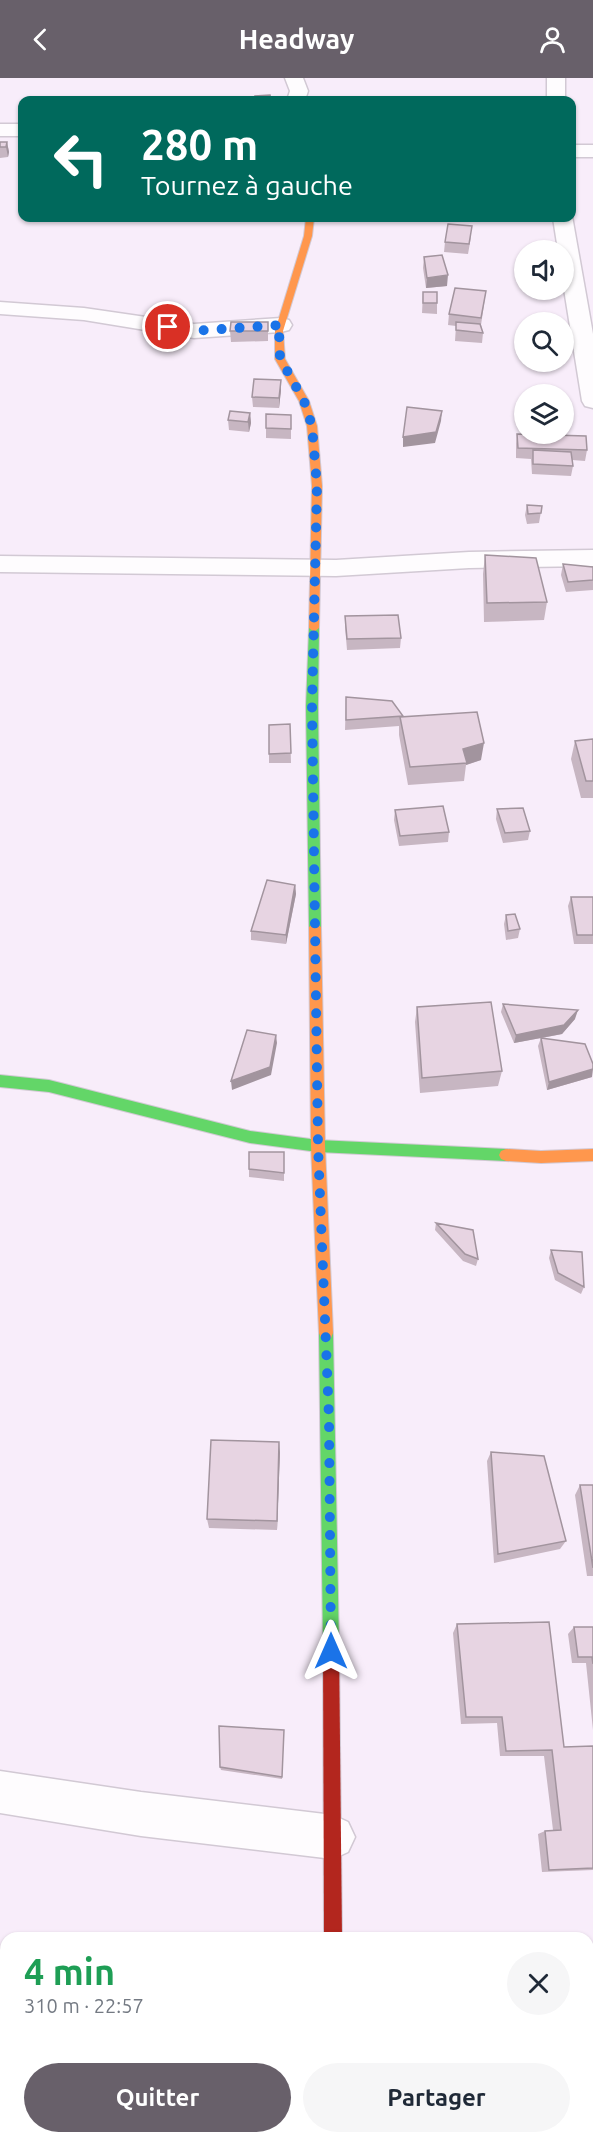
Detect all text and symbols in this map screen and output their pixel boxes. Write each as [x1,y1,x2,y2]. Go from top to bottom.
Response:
icon: back [24,23,57,56]
icon: person [536,23,569,56]
text: Headway [239,24,354,54]
icon: left [42,120,120,198]
text: 280 m [141,121,258,168]
text: Tournez à gauche [141,170,353,200]
map controls [514,240,574,444]
button: sound [514,240,574,300]
pin [142,301,193,352]
icon: arrive [151,310,184,343]
button: search [514,312,574,372]
button: layers [514,384,574,444]
position arrow [299,1619,363,1683]
text: 4 min [24,1951,115,1992]
button: close [507,1952,570,2015]
text: 310 m · 22:57 [24,1994,144,2017]
button: Quitter [24,2063,291,2132]
button: Partager [303,2063,570,2132]

